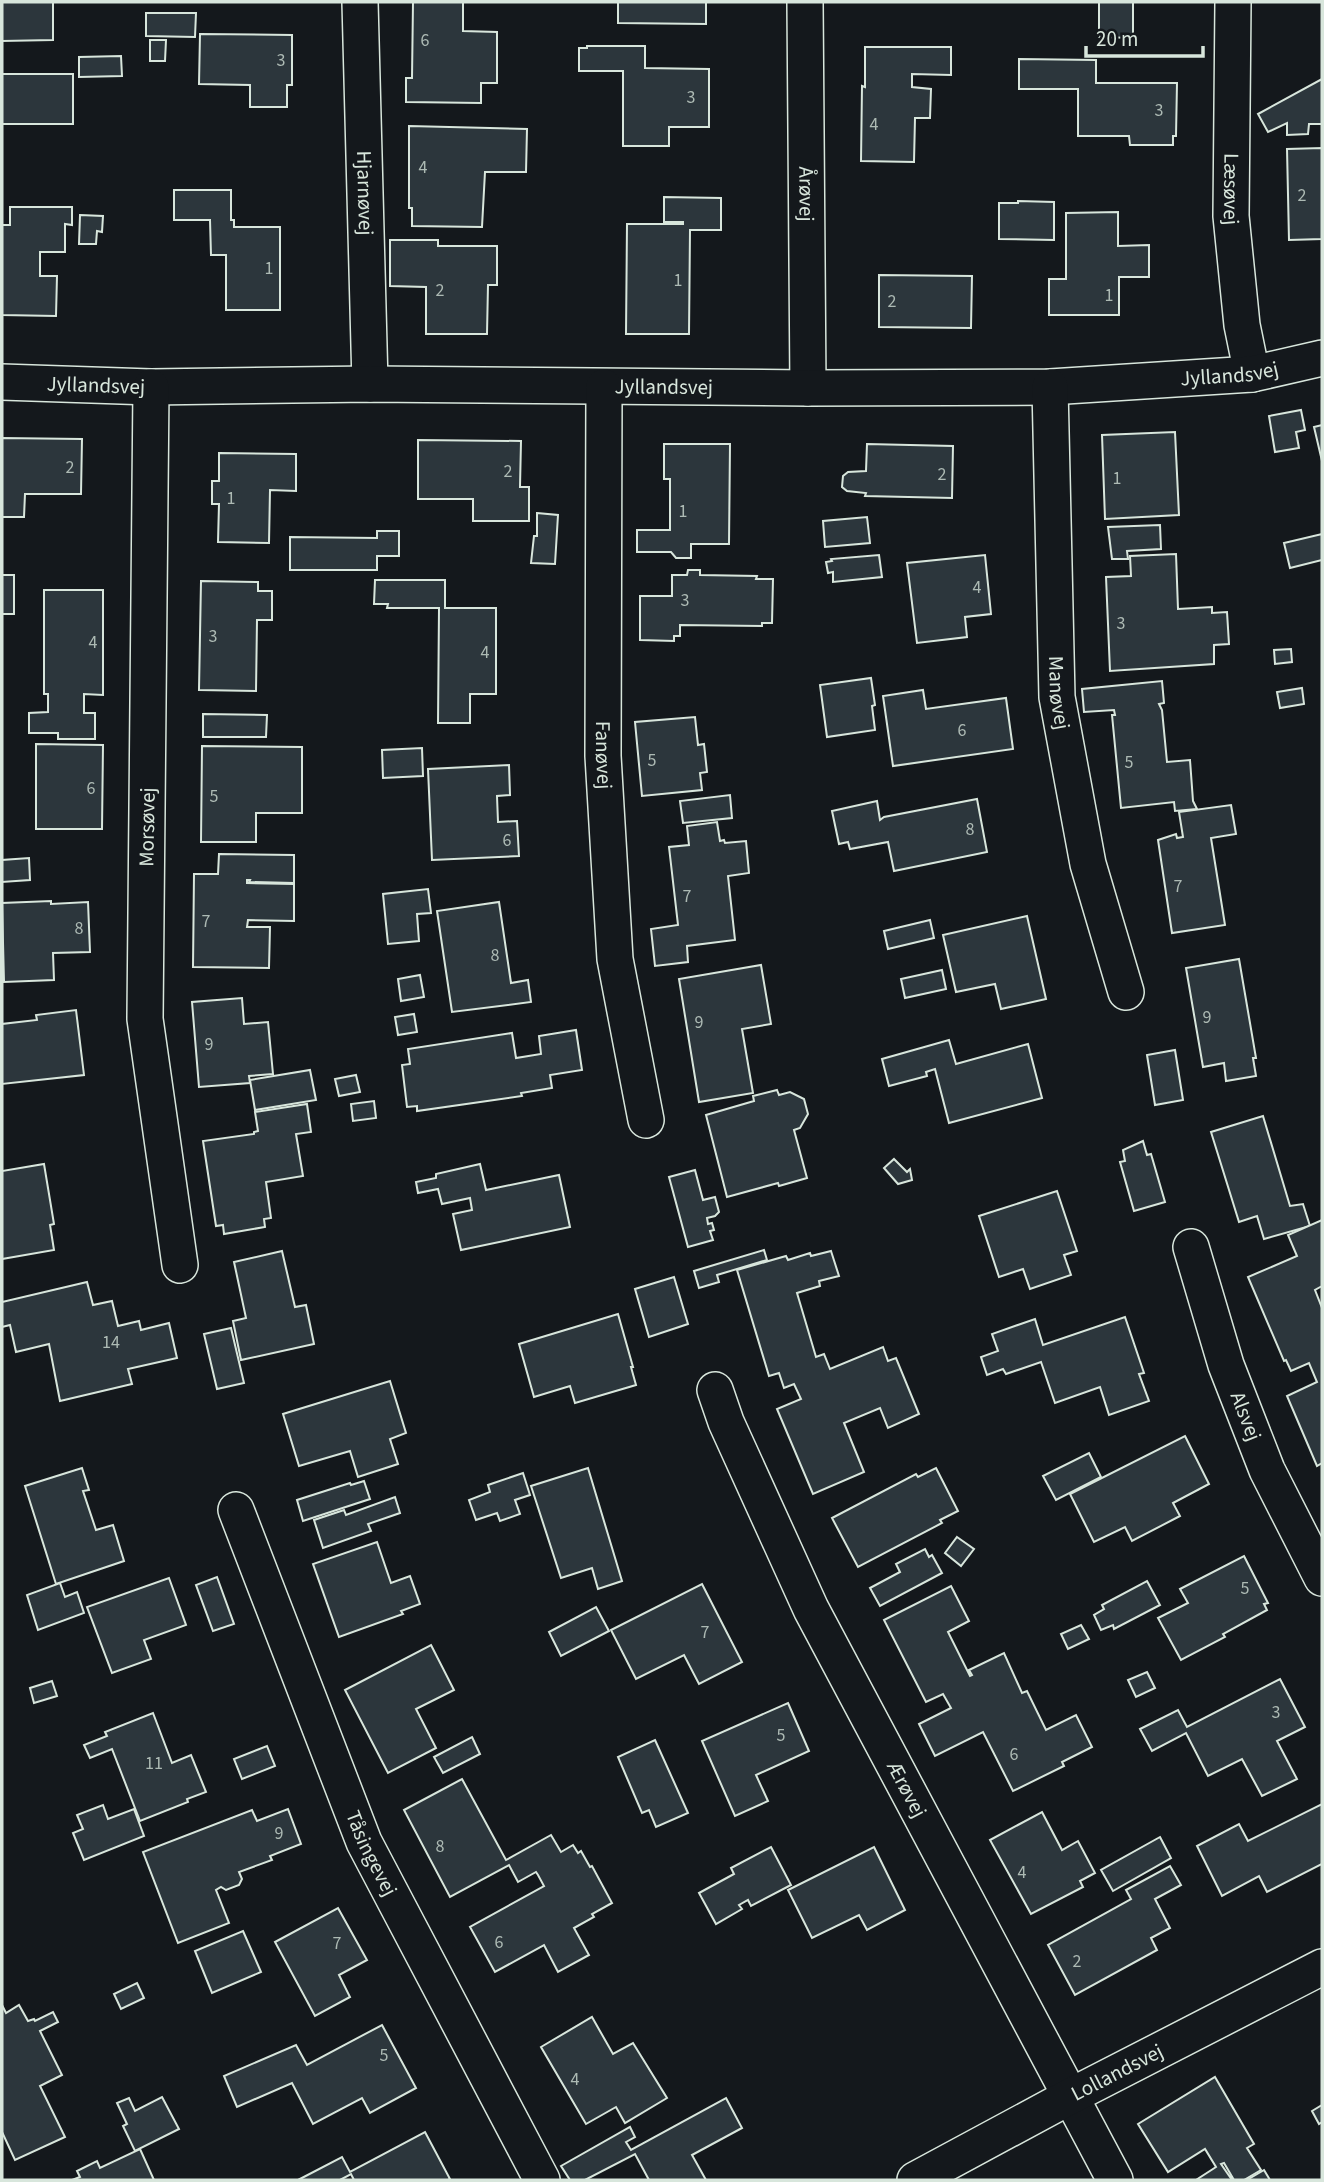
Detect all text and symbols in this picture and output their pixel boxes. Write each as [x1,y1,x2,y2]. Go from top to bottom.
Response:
scale bar [1086,14,1203,58]
text: 20 m [1096,24,1138,54]
house number: 6 [421,28,430,53]
house number: 3 [277,48,286,73]
house number: 3 [687,85,696,110]
house number: 3 [1155,98,1164,123]
house number: 4 [870,112,879,137]
street label: Hjarnøvej [349,150,381,236]
street label: Læsøvej [1216,153,1247,226]
house number: 4 [419,155,428,180]
street label: Årøvej [791,166,822,222]
house number: 2 [1298,183,1307,208]
house number: 1 [265,256,273,281]
house number: 1 [674,268,682,293]
house number: 2 [436,278,445,303]
house number: 1 [1105,283,1113,308]
house number: 2 [888,289,897,314]
street label: Jyllandsvej [1179,353,1281,394]
street label: Jyllandsvej [46,369,146,402]
street label: Jyllandsvej [614,371,713,402]
house number: 2 [66,455,75,480]
house number: 2 [504,459,513,484]
house number: 2 [938,462,947,487]
house number: 1 [1113,466,1121,491]
house number: 1 [227,486,235,511]
house number: 1 [679,499,687,524]
house number: 4 [973,575,982,600]
house number: 3 [681,588,690,613]
house number: 3 [1117,611,1126,636]
house number: 3 [209,624,218,649]
house number: 4 [89,630,98,655]
house number: 4 [481,640,490,665]
street label: Manøvej [1041,656,1078,732]
house number: 6 [958,718,967,743]
street label: Fanøvej [588,721,620,790]
house number: 5 [648,748,657,773]
house number: 5 [1125,750,1134,775]
house number: 6 [87,776,96,801]
house number: 5 [210,784,219,809]
street label: Morsøvej [131,787,163,867]
house number: 8 [966,817,975,842]
house number: 6 [503,828,512,853]
house number: 7 [1174,874,1183,899]
house number: 7 [683,884,692,909]
house number: 7 [202,909,211,934]
house number: 8 [75,916,84,941]
house number: 8 [491,943,500,968]
house number: 9 [1203,1005,1212,1030]
house number: 9 [695,1010,704,1035]
house number: 9 [205,1032,214,1057]
house number: 14 [102,1330,120,1355]
street label: Alsvej [1223,1387,1269,1445]
house number: 5 [1241,1576,1250,1601]
house number: 7 [701,1620,710,1645]
house number: 3 [1272,1700,1281,1725]
house number: 5 [777,1723,786,1748]
house number: 6 [1010,1742,1019,1767]
house number: 11 [145,1751,163,1776]
street label: Ærøvej [879,1755,934,1823]
street label: Tåsingevej [338,1806,405,1901]
house number: 9 [275,1821,284,1846]
house number: 8 [436,1834,445,1859]
house number: 4 [1018,1860,1027,1885]
house number: 6 [495,1930,504,1955]
house number: 7 [333,1931,342,1956]
house number: 2 [1073,1949,1082,1974]
street label: Lollandsvej [1066,2036,1168,2108]
house number: 5 [380,2043,389,2068]
house number: 4 [571,2067,580,2092]

